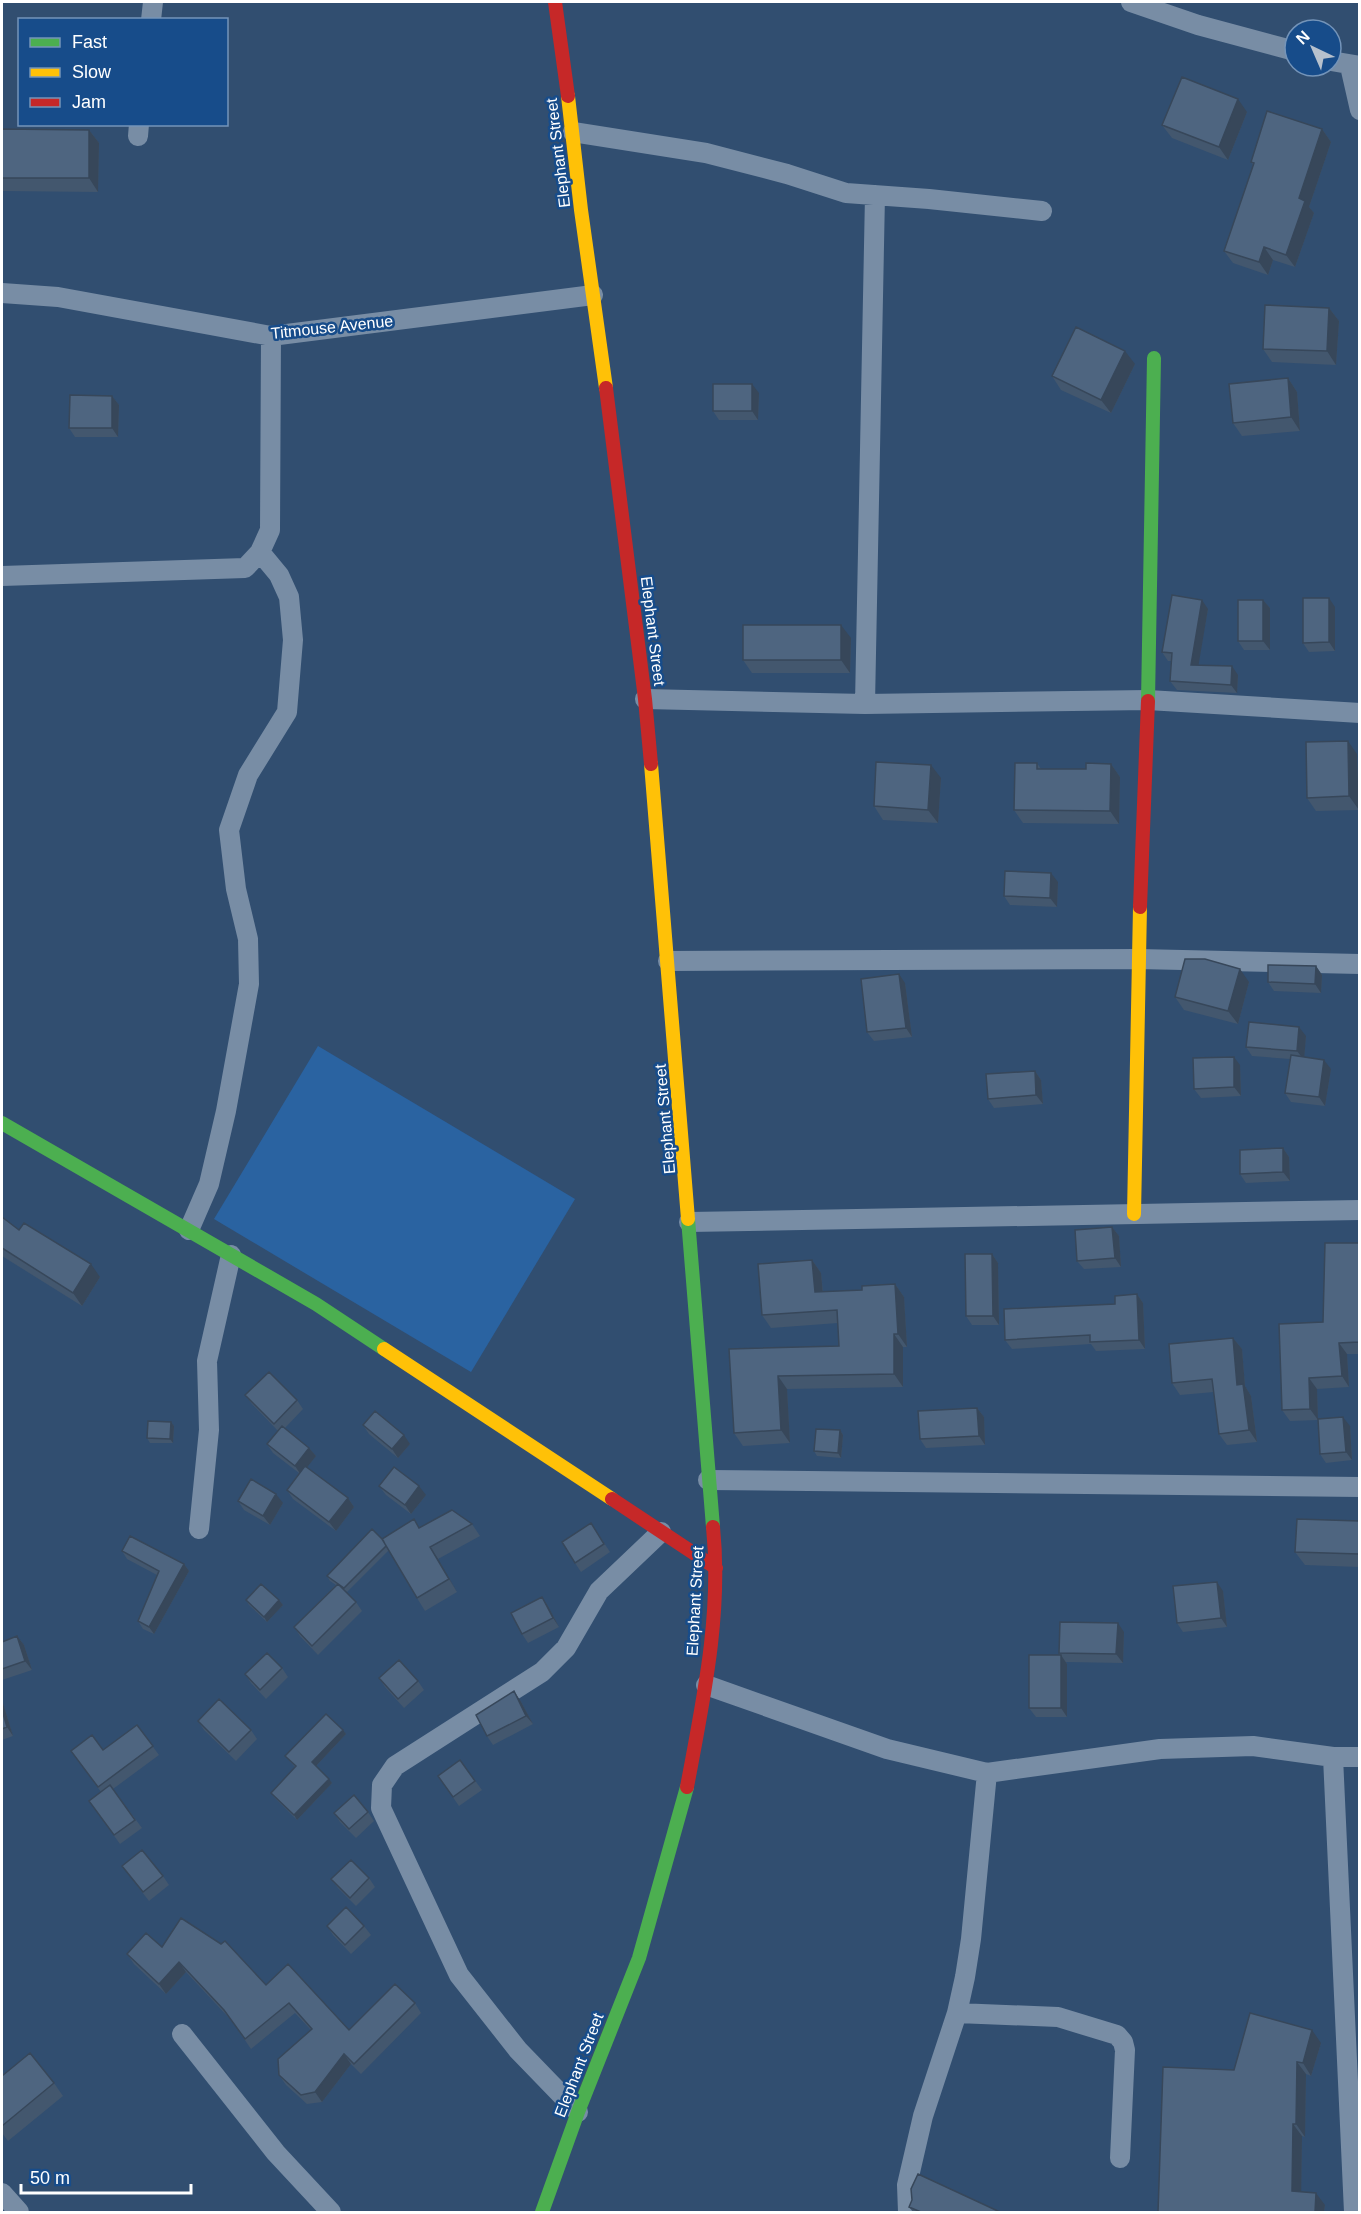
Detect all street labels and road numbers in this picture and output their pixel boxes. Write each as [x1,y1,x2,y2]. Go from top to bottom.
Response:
street label: Elephant Street [543,97,573,209]
street label: Titmouse Avenue [270,312,394,342]
street label: Elephant Street [638,575,668,687]
street label: Elephant Street [652,1063,678,1175]
street label: Elephant Street [684,1545,706,1657]
street label: Elephant Street [551,2010,607,2120]

